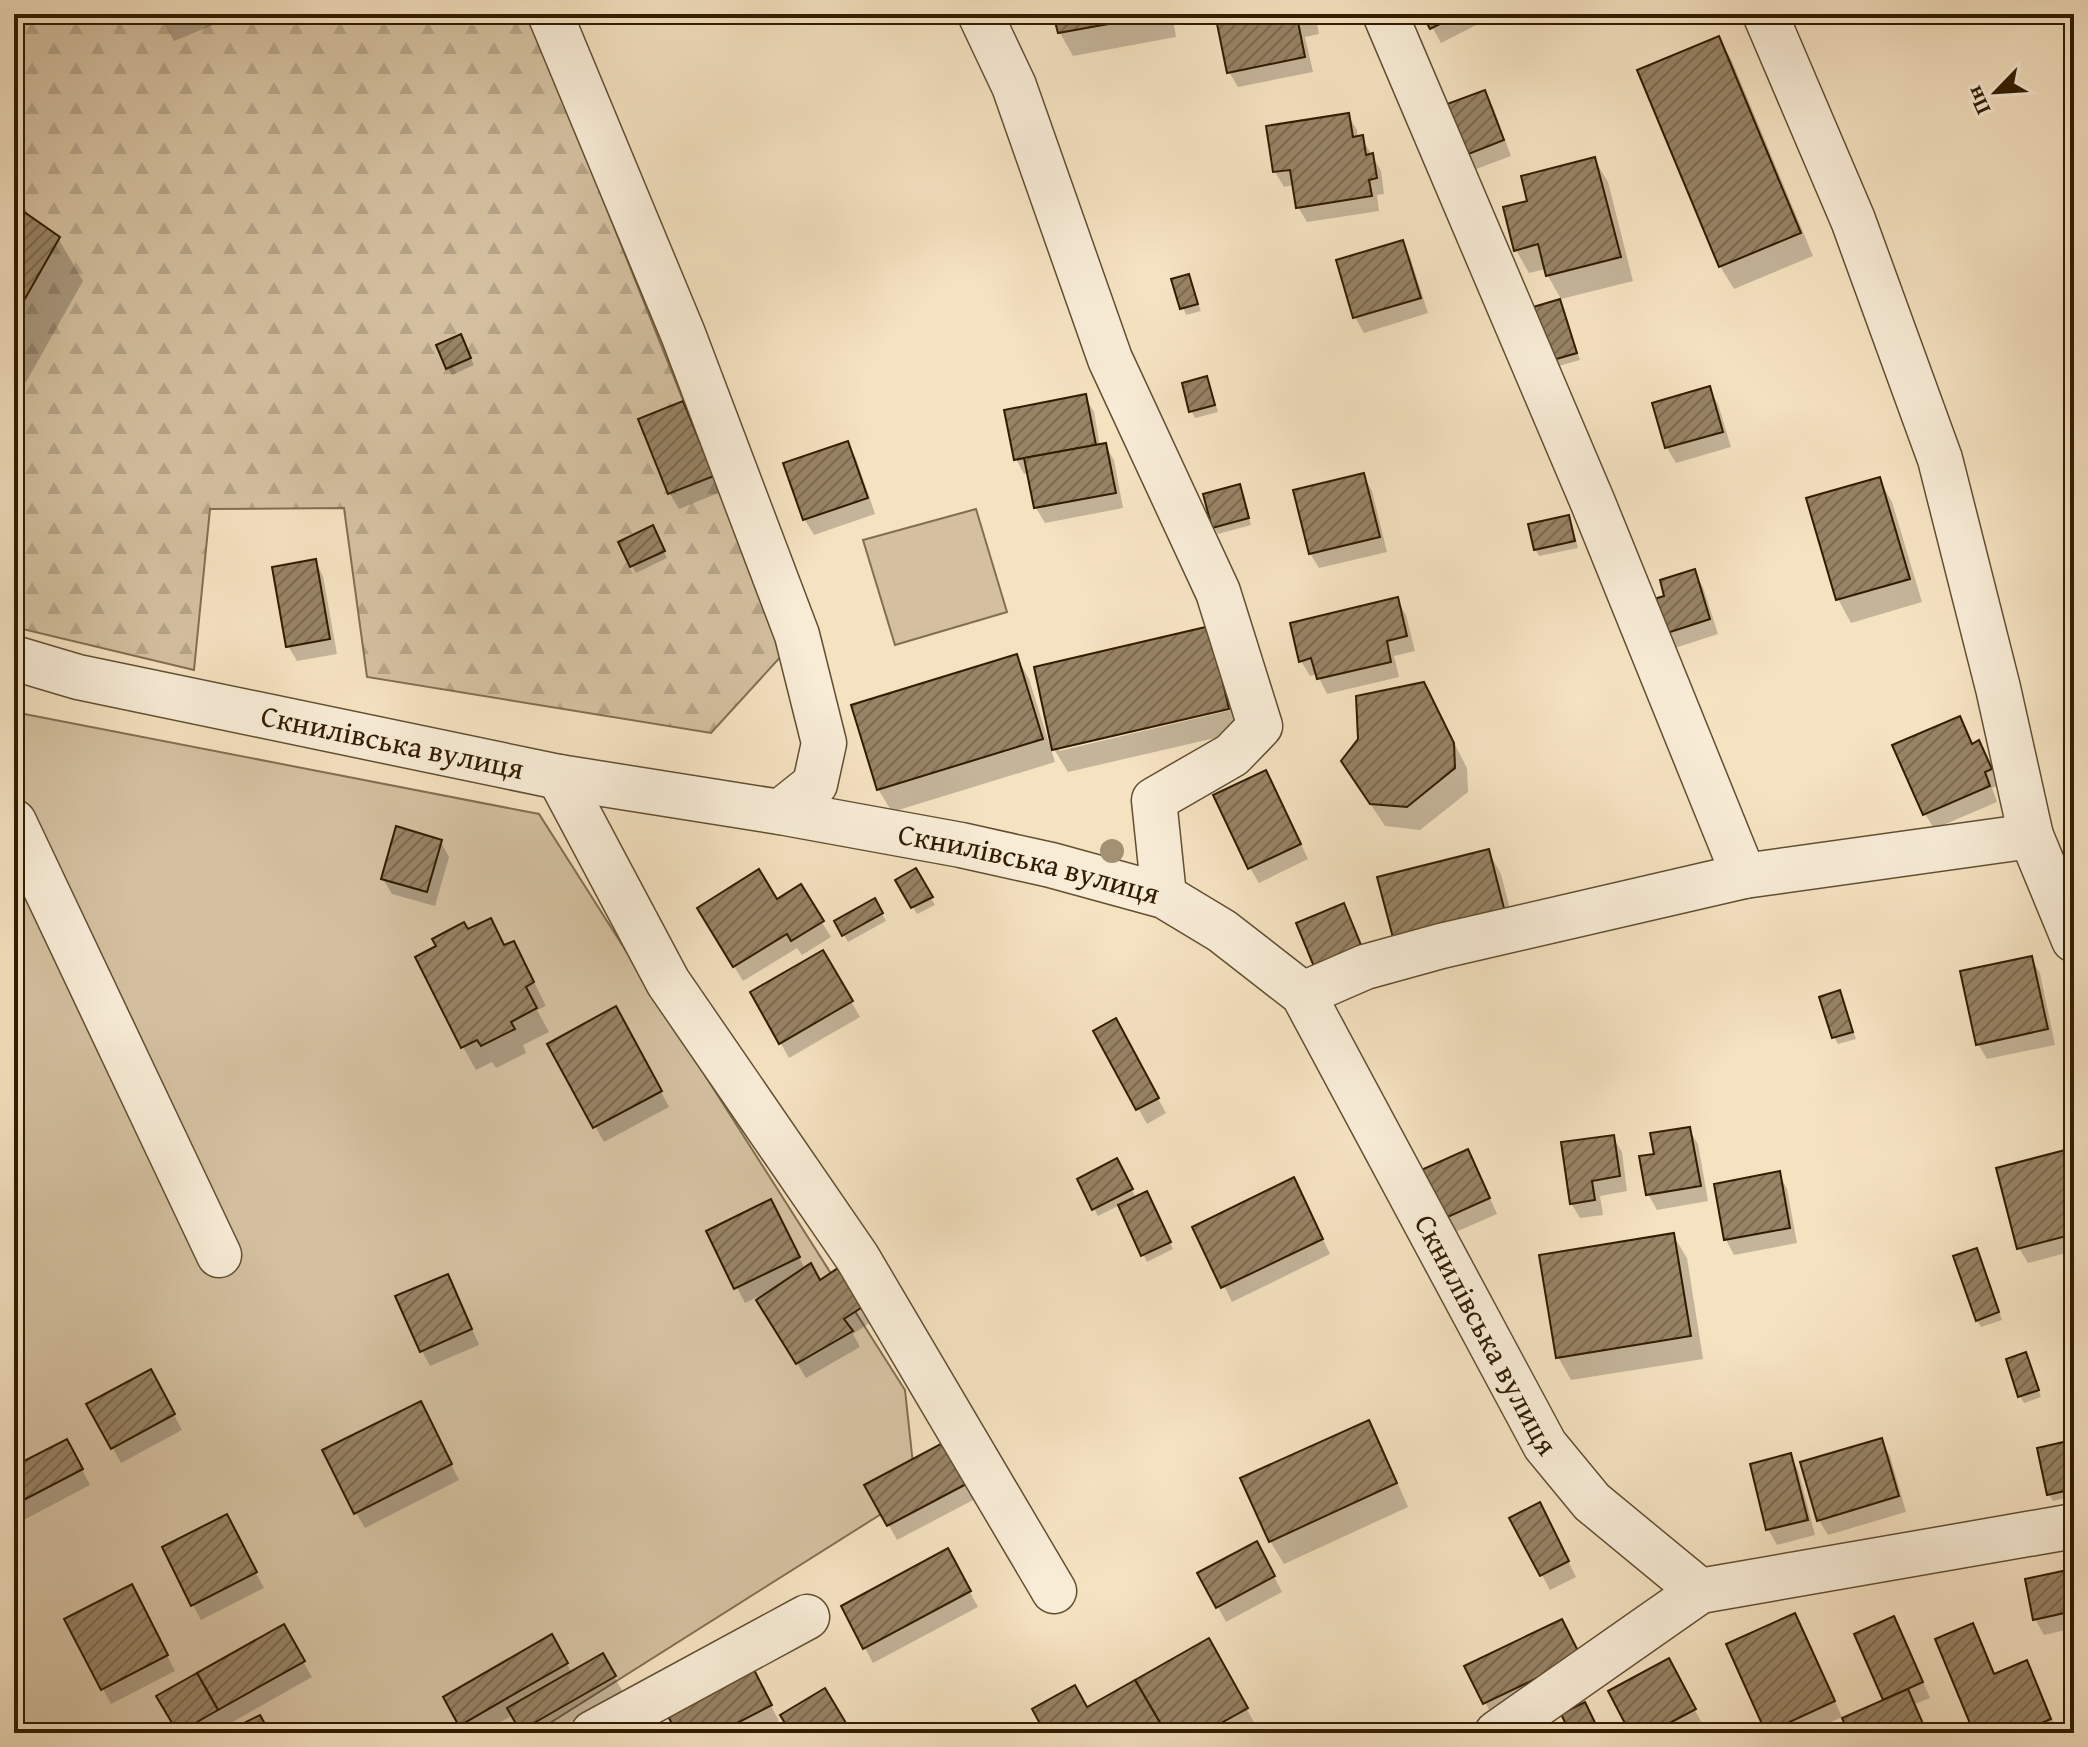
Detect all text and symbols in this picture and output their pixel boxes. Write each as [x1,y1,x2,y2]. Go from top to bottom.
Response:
north arrow [1956,52,2036,132]
text: Пн [1957,81,1998,120]
street label: Скнилівська вулиця [257,693,528,790]
street label: Скнилівська вулиця [895,811,1165,915]
street label: Скнилівська вулиця [1404,1206,1568,1465]

